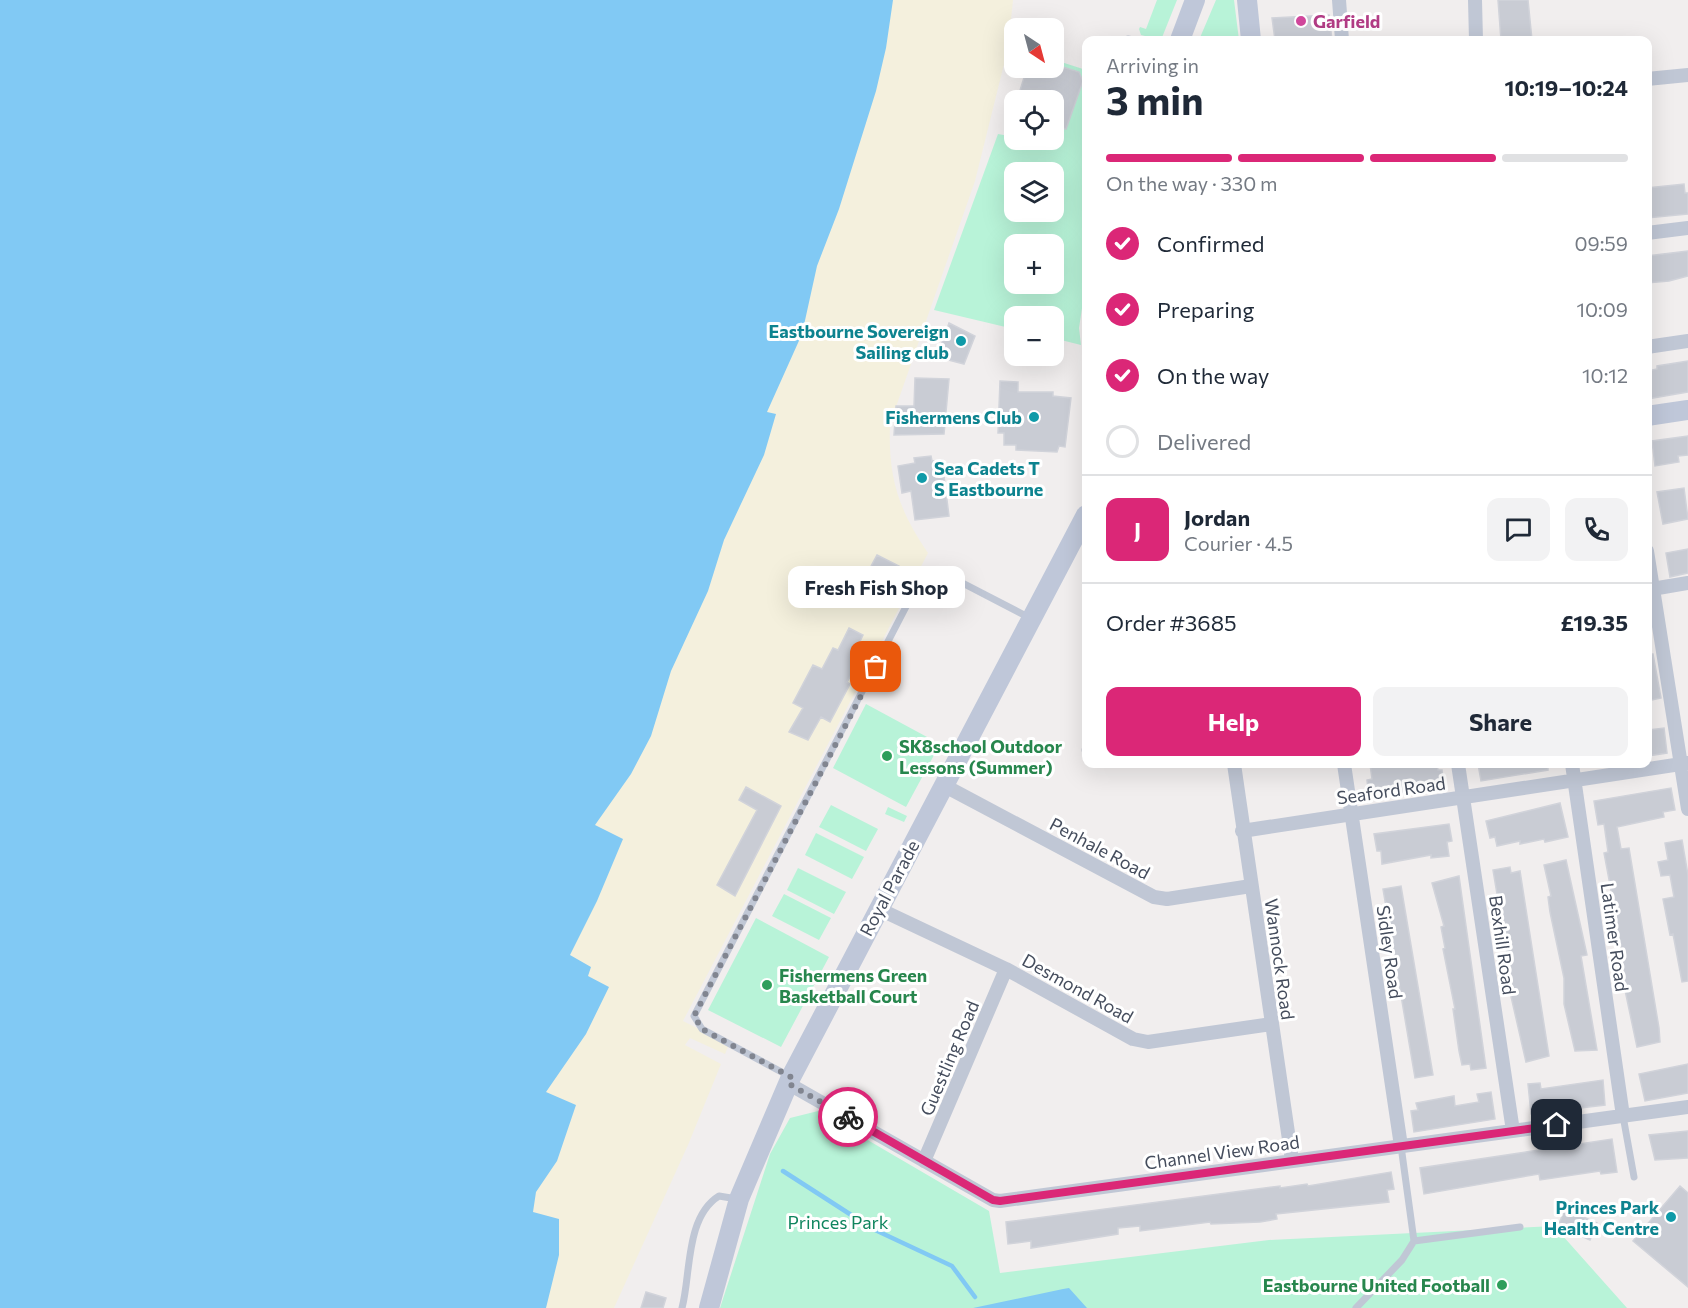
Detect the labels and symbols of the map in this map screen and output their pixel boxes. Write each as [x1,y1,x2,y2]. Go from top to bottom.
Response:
place label: Garfield [1313,10,1380,32]
marker: Garfield [1294,14,1308,28]
north arrow [1004,18,1064,78]
place label: Eastbourne Sovereign Sailing club [768,320,949,363]
marker: Eastbourne Sovereign Sailing club [954,334,968,348]
place label: Fishermens Club [885,406,1022,428]
marker: Fishermens Club [1027,410,1041,424]
place label: Sea Cadets T S Eastbourne [934,457,1043,500]
marker: Sea Cadets T S Eastbourne [915,471,929,485]
callout: Fresh Fish Shop [788,565,964,607]
pin [850,641,901,692]
place label: SK8school Outdoor Lessons (Summer) [899,735,1063,778]
marker: SK8school Outdoor Lessons (Summer) [880,749,894,763]
street label: Seaford Road [1335,771,1447,809]
street label: Penhale Road [1046,812,1154,884]
street label: Royal Parade [855,836,923,940]
street label: Latimer Road [1596,881,1634,993]
street label: Bexhill Road [1485,894,1521,996]
street label: Wannock Road [1261,897,1299,1021]
street label: Sidley Road [1373,904,1407,1000]
street label: Desmond Road [1019,948,1137,1028]
place label: Fishermens Green Basketball Court [779,964,927,1007]
marker: Fishermens Green Basketball Court [760,978,774,992]
street label: Guestling Road [915,997,983,1119]
courier [818,1087,878,1147]
pin [1531,1099,1582,1150]
street label: Channel View Road [1143,1130,1301,1174]
place label: Princes Park Health Centre [1544,1196,1660,1239]
marker: Princes Park Health Centre [1664,1210,1678,1224]
park label: Princes Park [787,1211,889,1233]
place label: Eastbourne United Football [1263,1274,1490,1296]
marker: Eastbourne United Football [1495,1278,1509,1292]

